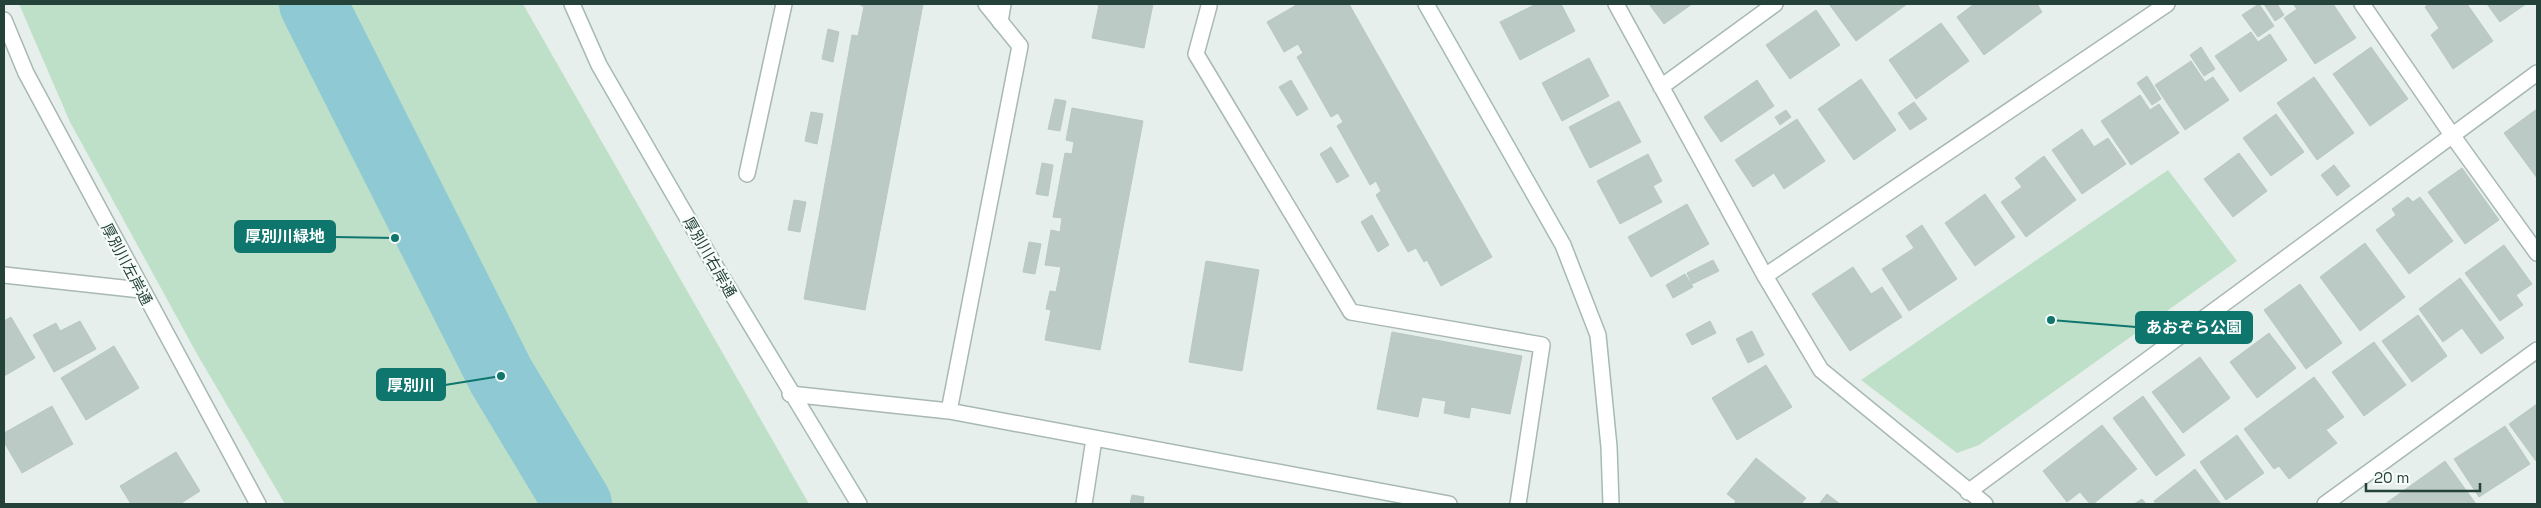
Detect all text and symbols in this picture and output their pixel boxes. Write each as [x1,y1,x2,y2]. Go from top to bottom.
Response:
street label: 厚別川右岸通 [679,213,741,301]
street label: 厚別川左岸通 [97,220,157,308]
callout: 厚別川緑地 [235,221,335,252]
text: 厚別川緑地 [245,226,325,247]
callout: あおぞら公園 [2136,312,2252,343]
text: あおぞら公園 [2146,317,2242,338]
callout: 厚別川 [377,369,445,400]
text: 厚別川 [387,375,435,396]
scale bar [2366,460,2480,492]
text: 20 m [2374,468,2409,487]

